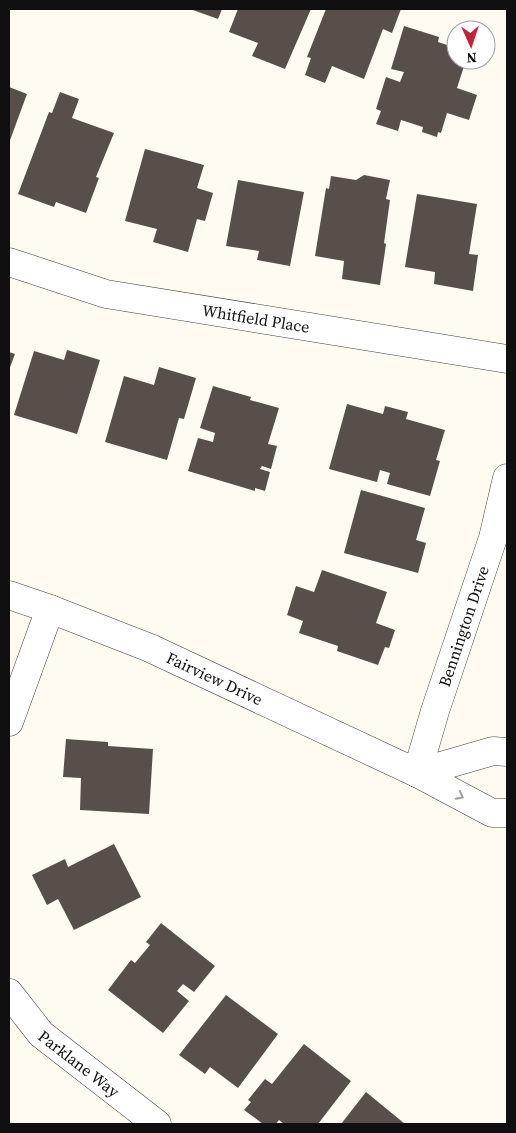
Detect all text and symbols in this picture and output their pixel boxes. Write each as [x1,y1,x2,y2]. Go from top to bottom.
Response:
north arrow [446,20,496,70]
text: N [466,48,477,68]
street label: Whitfield Place [201,299,311,338]
street label: Bennington Drive [433,563,494,690]
street label: Fairview Drive [163,646,266,710]
one-way arrow [454,790,463,800]
street label: Parklane Way [34,1025,125,1102]

